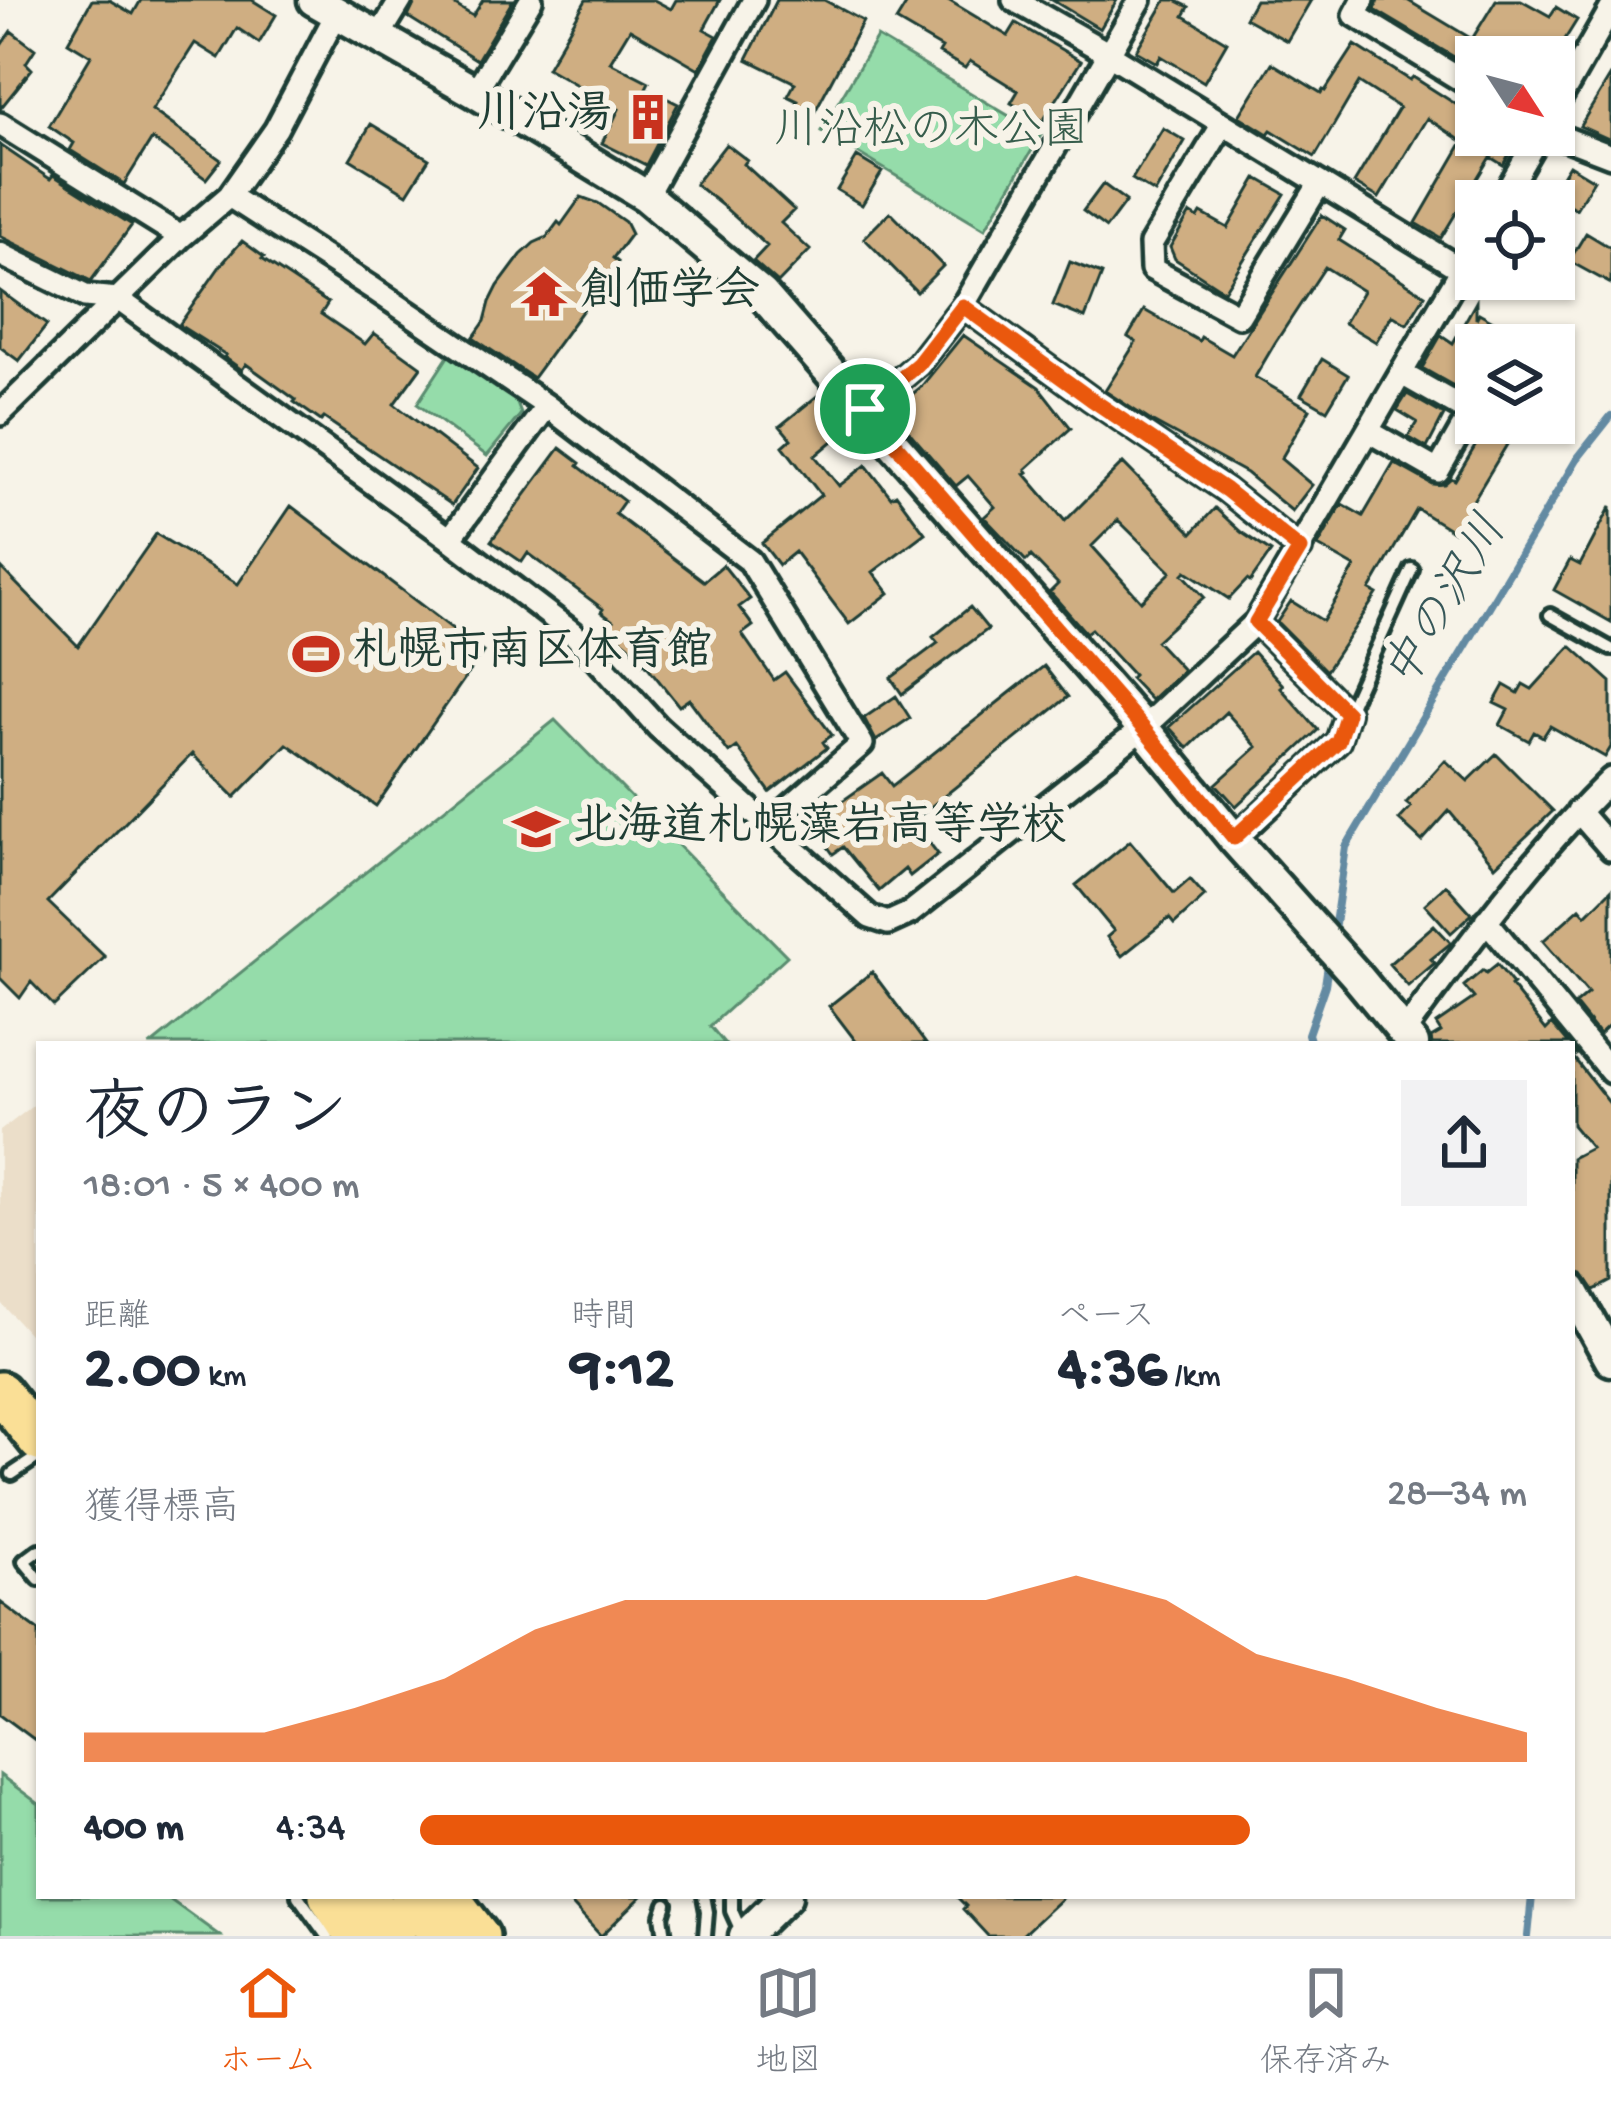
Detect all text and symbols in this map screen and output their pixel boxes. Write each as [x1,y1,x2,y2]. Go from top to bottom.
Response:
north arrow [1455,36,1575,156]
map controls [1455,36,1575,444]
place label: 川沿湯 [477,89,612,144]
building icon: 川沿湯 [623,92,673,142]
park label: 川沿松の木公園 [773,105,1089,160]
button: locate [1455,180,1575,300]
place label: 創価学会 [580,265,760,321]
temple icon: 創価学会 [519,269,569,319]
button: layers [1455,324,1575,444]
pin [814,358,916,460]
icon: arrive [832,376,898,442]
water label: 中の沢川 [1373,505,1523,701]
place label: 札幌市南区体育館 [352,625,712,681]
sports icon: 札幌市南区体育館 [291,629,341,679]
place label: 北海道札幌藻岩高等学校 [572,801,1067,856]
school or university icon: 北海道札幌藻岩高等学校 [511,804,561,854]
button: share [1401,1080,1527,1206]
text: 夜のラン [84,1081,348,1159]
text: 18:01 · 5 × 400 m [84,1165,359,1211]
text: 距離 [84,1300,150,1338]
text: 時間 [571,1300,637,1338]
text: ペース [1058,1300,1155,1338]
text: 2.00 [84,1338,200,1408]
text: 9:12 [571,1338,674,1408]
text: 4:36 [1058,1338,1167,1408]
text: km [200,1359,246,1397]
text: /km [1167,1359,1221,1397]
text: 28–34 m [1387,1473,1527,1519]
text: 獲得標高 [84,1488,240,1534]
text: 400 m [84,1807,184,1853]
text: 4:34 [276,1807,345,1853]
tab: ホーム [219,1960,317,2083]
tab: 地図 [755,1960,821,2083]
tab: 保存済み [1260,1960,1392,2083]

